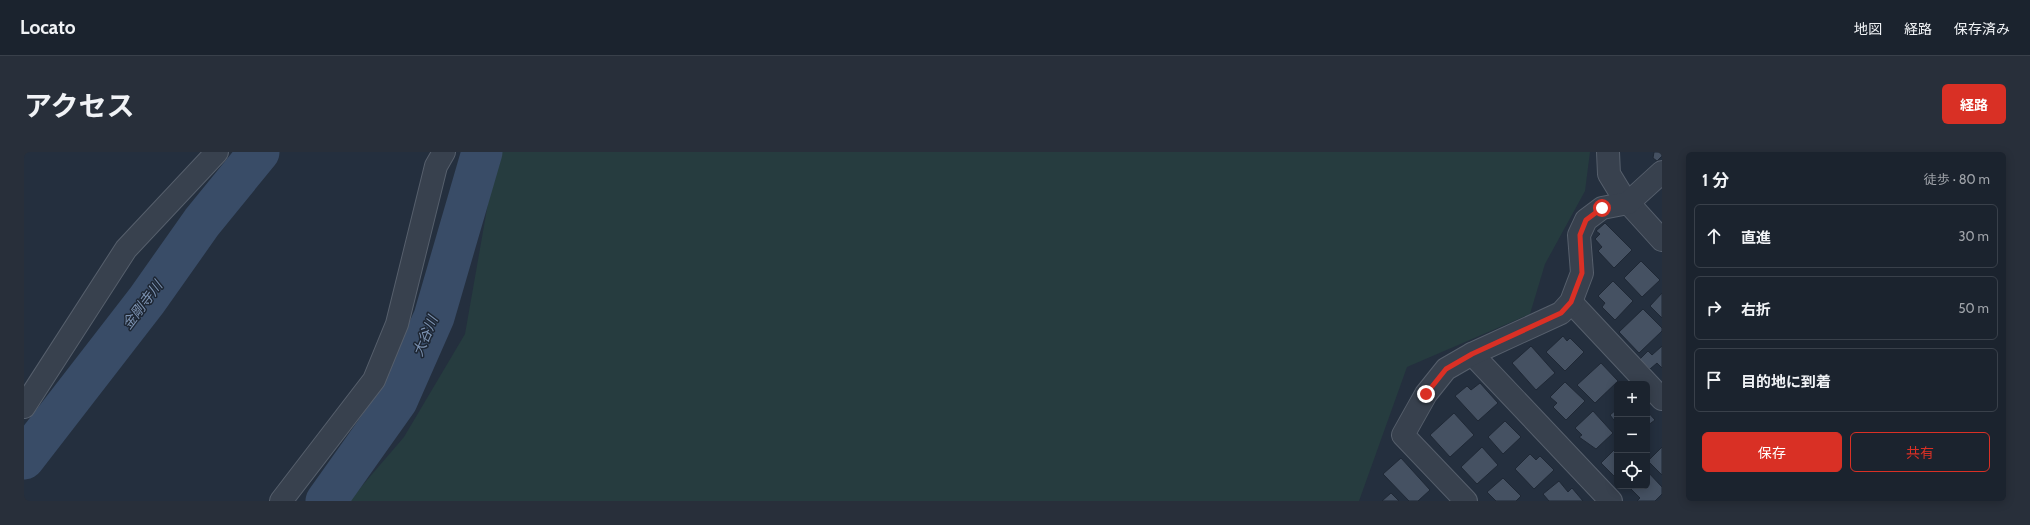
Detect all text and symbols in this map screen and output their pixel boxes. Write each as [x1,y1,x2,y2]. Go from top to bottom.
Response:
text: Locato [20,16,76,39]
text: 地図 [1854,20,1882,38]
text: 経路 [1904,20,1932,38]
text: 保存済み [1954,20,2010,38]
button: 経路 [1942,84,2006,124]
text: アクセス [24,89,135,123]
text: 1 分 [1702,170,1729,190]
text: 徒歩 · 80 m [1924,171,1990,187]
route start [1593,199,1611,217]
icon: ahead [1703,225,1725,247]
text: 30 m [1959,228,1989,244]
text: 直進 [1741,229,1771,247]
water label: 金剛寺川 [118,276,167,333]
icon: right [1703,297,1725,319]
text: 50 m [1959,300,1989,316]
text: 右折 [1741,301,1771,319]
water label: 大谷川 [409,311,442,359]
icon: arrive [1703,369,1725,391]
text: 目的地に到着 [1741,373,1831,391]
map controls [1614,381,1650,489]
button: + [1614,381,1650,417]
route end [1417,385,1435,403]
button: − [1614,417,1650,453]
button: 保存 [1702,432,1842,472]
button: 共有 [1850,432,1990,472]
button: locate [1614,453,1650,489]

